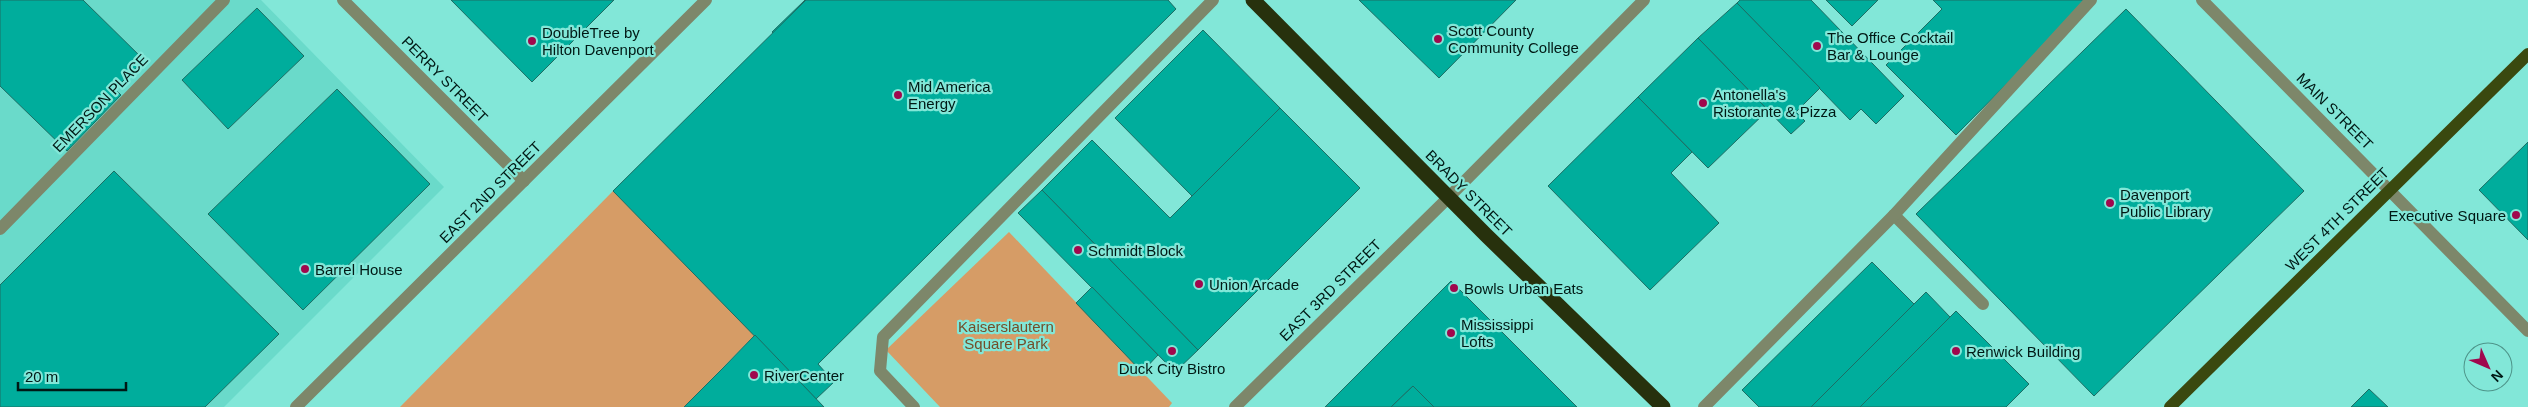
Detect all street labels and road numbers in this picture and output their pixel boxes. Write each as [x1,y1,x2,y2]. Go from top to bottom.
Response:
street label: PERRY STREET [399,33,491,125]
street label: EMERSON PLACE [49,51,151,155]
street label: MAIN STREET [2293,69,2377,153]
street label: EAST 2ND STREET [436,138,544,246]
street label: BRADY STREET [1422,146,1516,240]
street label: WEST 4TH STREET [2282,164,2392,274]
street label: EAST 3RD STREET [1276,236,1384,344]

